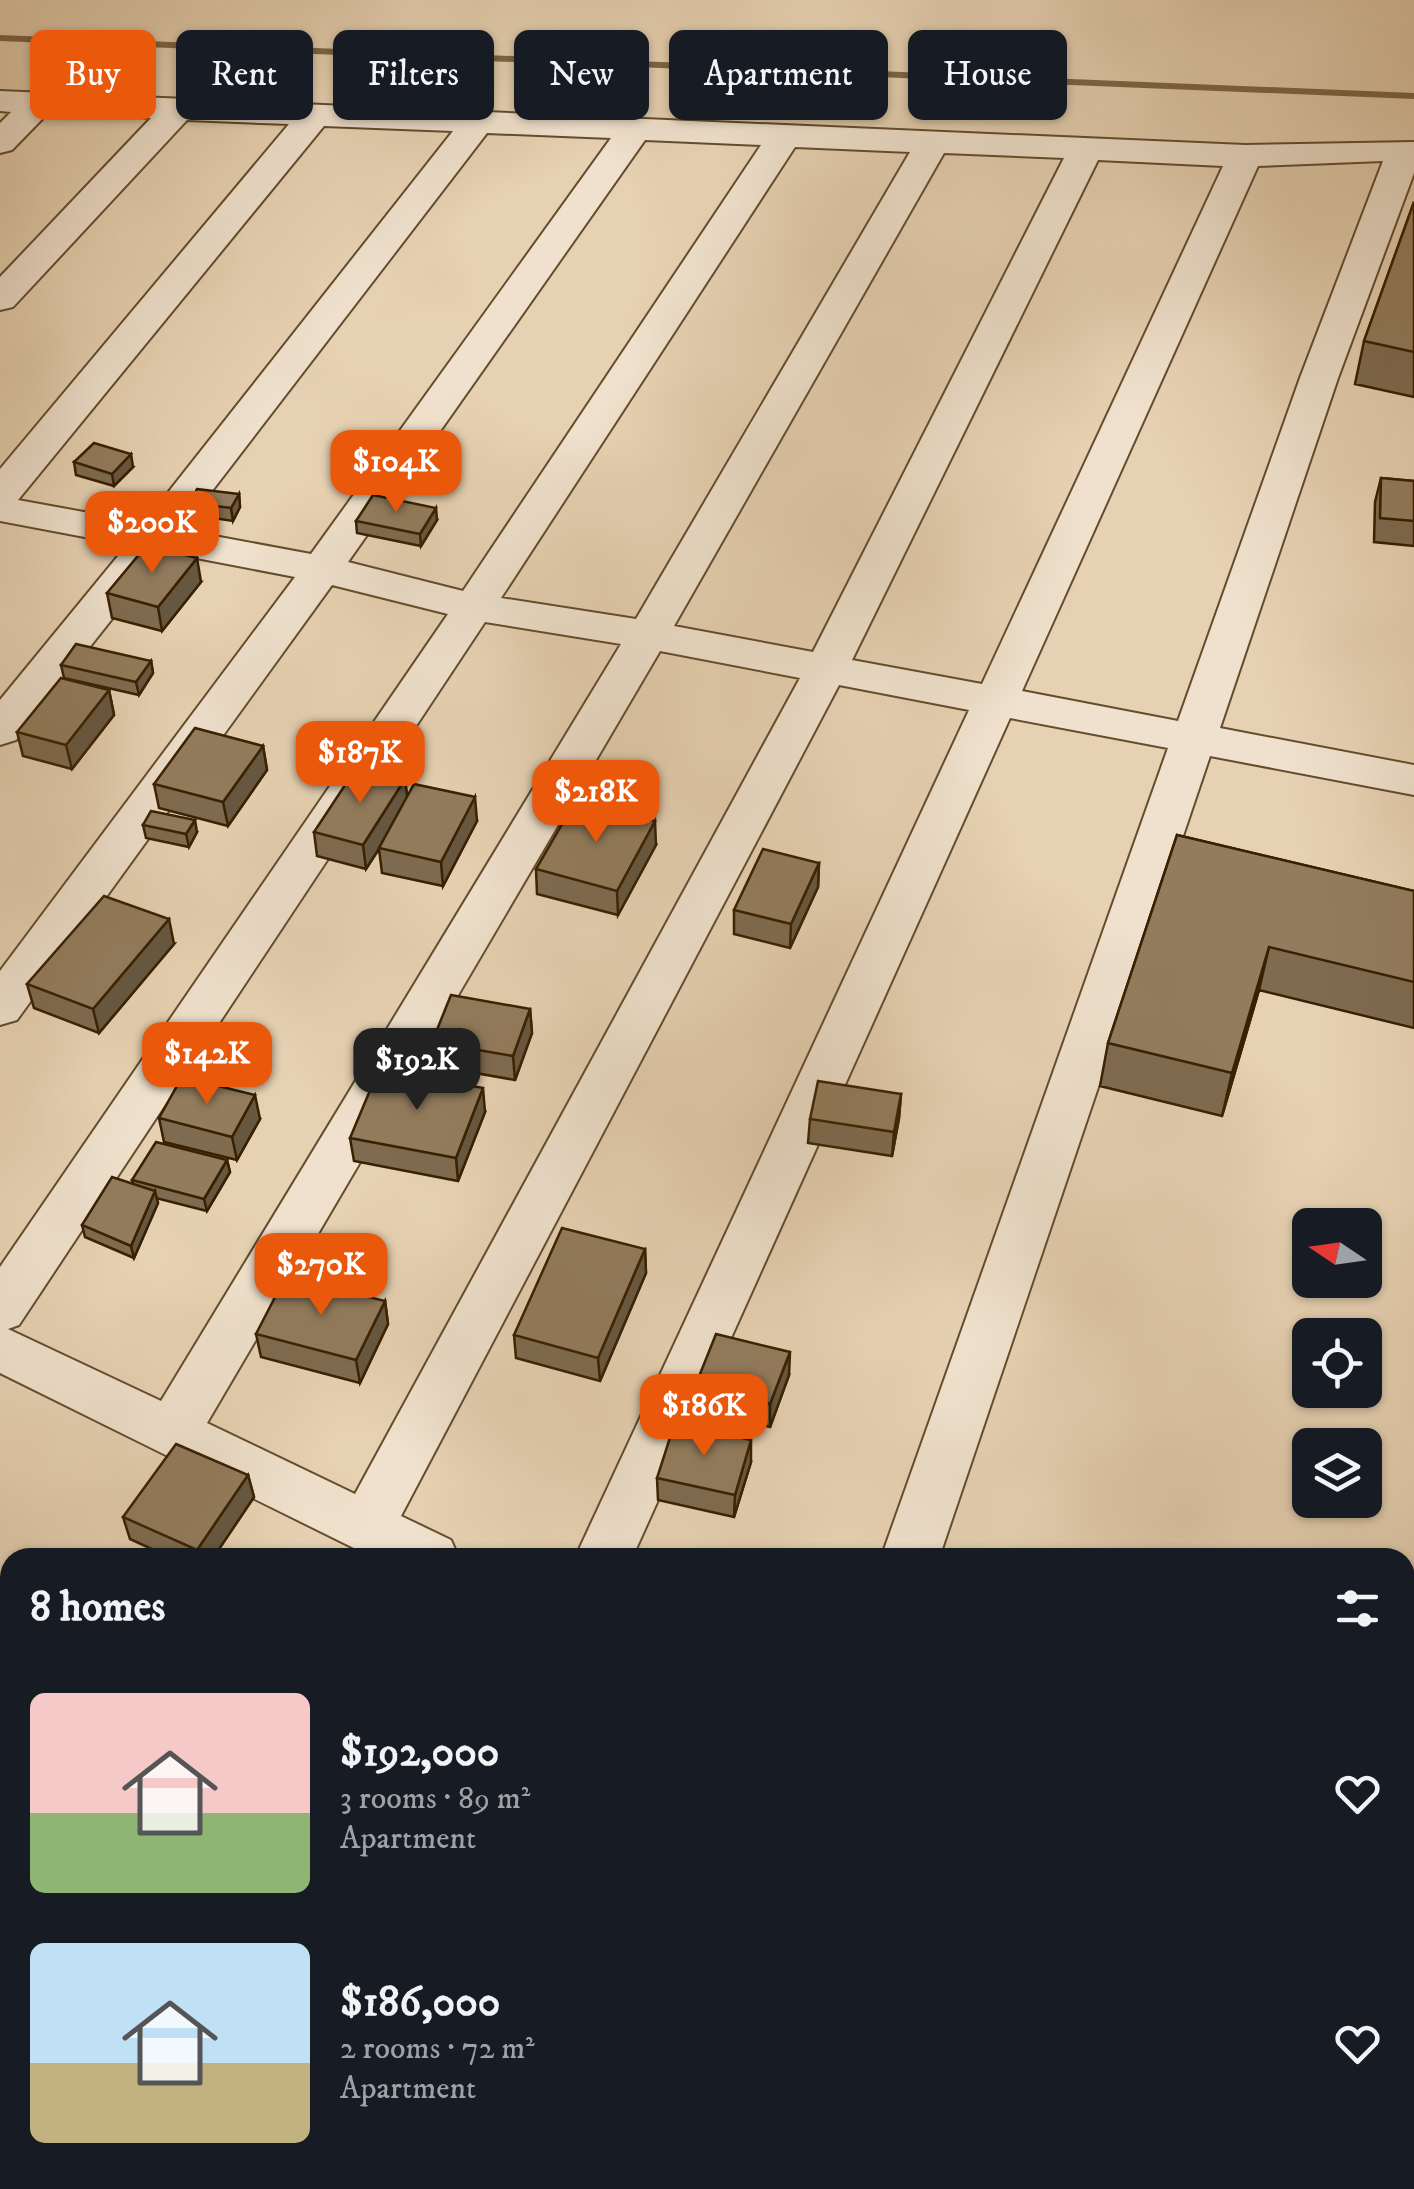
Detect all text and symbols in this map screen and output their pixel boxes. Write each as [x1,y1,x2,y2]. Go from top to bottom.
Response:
chip: Buy [30,30,156,120]
chip: Rent [176,30,313,120]
chip: Filters [333,30,494,120]
chip: New [514,30,649,120]
chip: Apartment [669,30,888,120]
chip: House [908,30,1067,120]
pin: $104K [326,430,466,515]
text: $104K [352,442,440,482]
pin: $200K [82,491,222,576]
text: $200K [107,503,197,543]
pin: $187K [290,721,430,806]
text: $187K [318,733,402,773]
pin: $218K [526,760,666,845]
text: $218K [554,772,638,812]
pin: $142K [137,1022,277,1107]
pin: $192K [347,1028,487,1113]
text: $142K [164,1034,250,1074]
text: $192K [375,1040,459,1080]
north arrow [1292,1208,1382,1298]
map controls [1292,1208,1382,1518]
pin: $270K [251,1233,391,1318]
text: $270K [277,1245,365,1285]
button: locate [1292,1318,1382,1408]
pin: $186K [634,1374,774,1459]
text: $186K [662,1386,746,1426]
button: layers [1292,1428,1382,1518]
icon: filters [1330,1581,1385,1636]
text: 8 homes [30,1582,165,1634]
text: $192,000 [340,1727,499,1779]
icon: home [110,1733,230,1853]
icon: heart [1330,1766,1385,1821]
text: 3 rooms · 89 m² [340,1779,530,1819]
text: Apartment [340,1819,476,1859]
text: $186,000 [340,1977,500,2029]
icon: home [110,1983,230,2103]
icon: heart [1330,2016,1385,2071]
text: 2 rooms · 72 m² [340,2029,535,2069]
text: Apartment [340,2069,476,2109]

